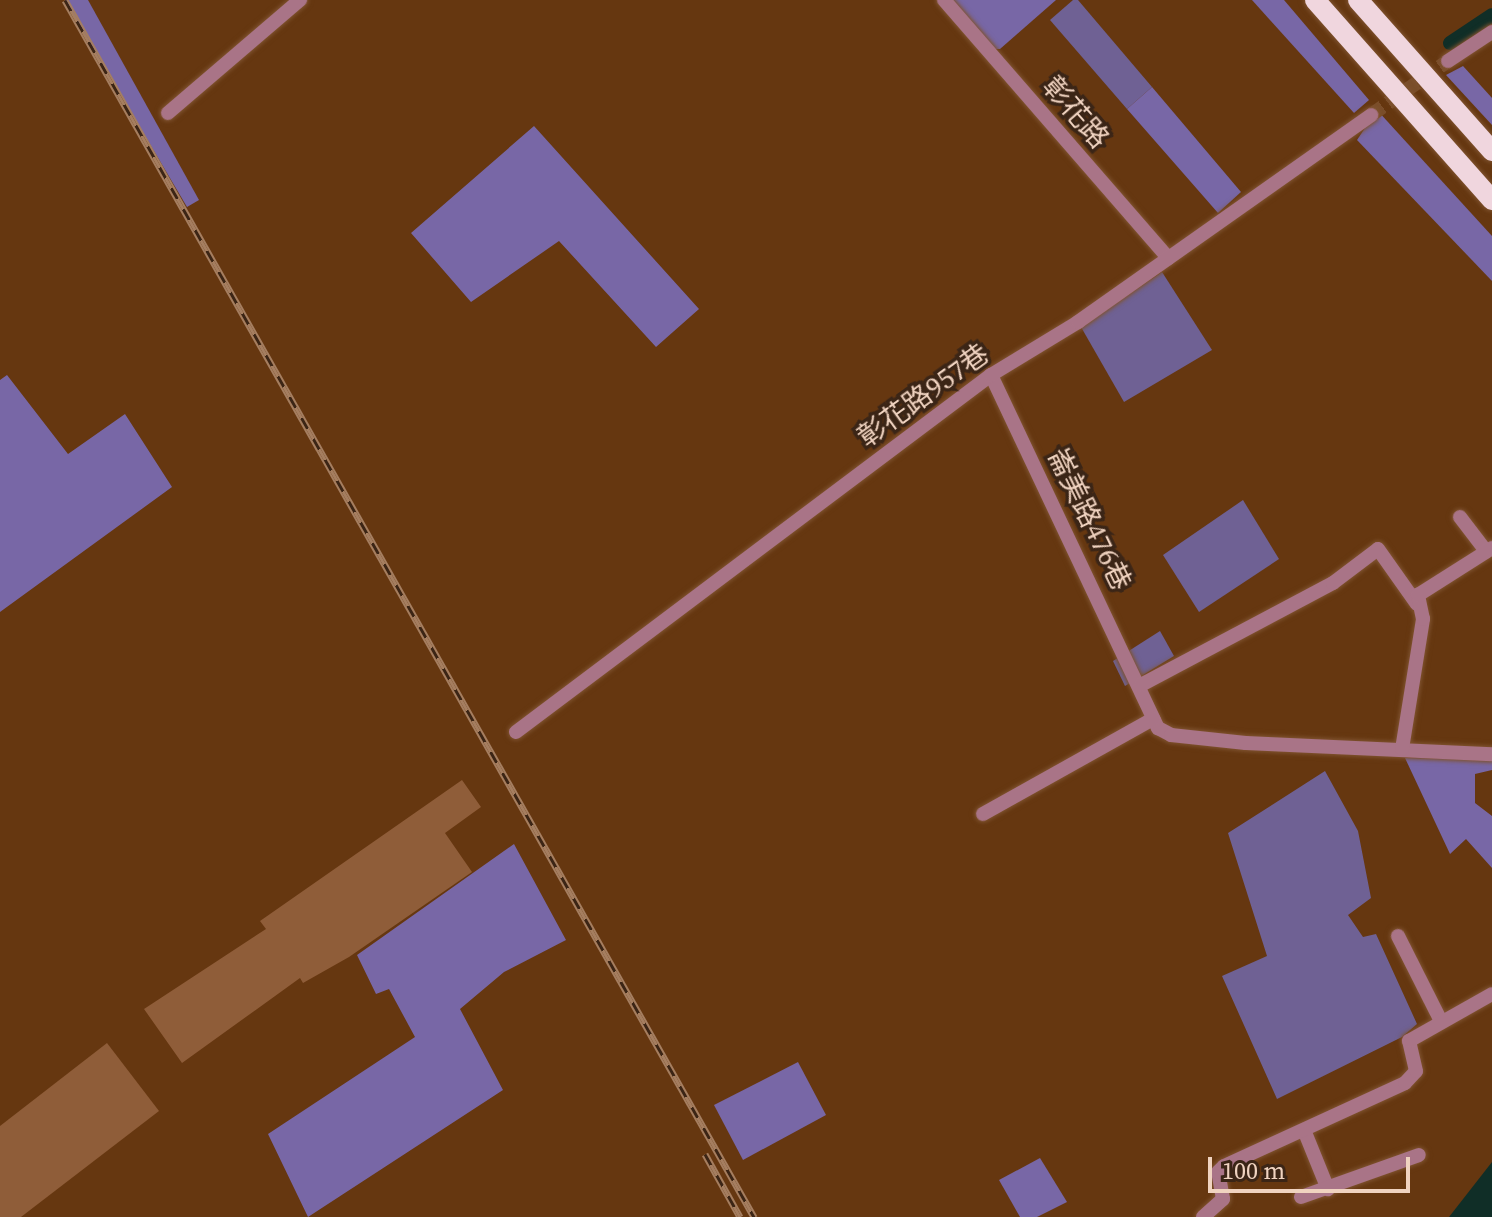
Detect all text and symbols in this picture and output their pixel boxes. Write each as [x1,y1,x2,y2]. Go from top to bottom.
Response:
street label: 彰花路 [1036,69,1116,155]
street label: 彰花路957巷 [851,336,995,454]
street label: 崙美路476巷 [1041,442,1139,596]
scale bar [1212,1141,1414,1191]
text: 100 m [1222,1154,1285,1187]

